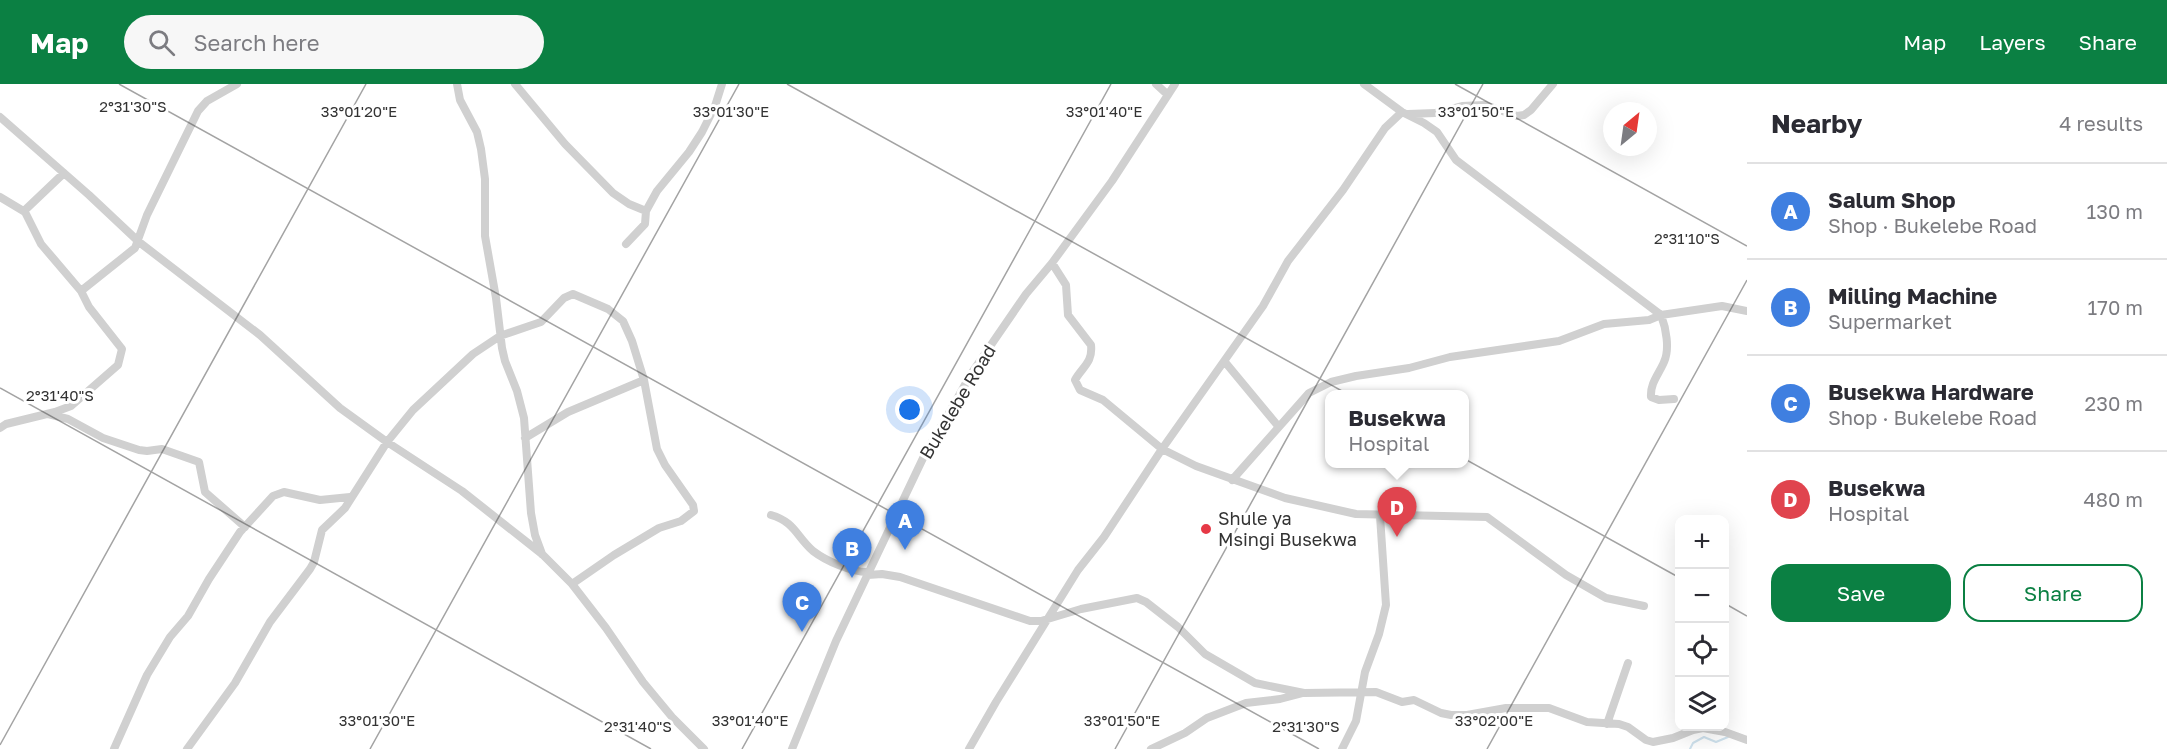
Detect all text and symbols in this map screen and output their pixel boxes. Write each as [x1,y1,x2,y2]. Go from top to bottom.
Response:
search box [124,15,544,69]
text: Map [30,26,88,59]
icon: search [145,26,178,59]
text: Search here [193,29,319,56]
text: Map [1903,29,1946,55]
text: Layers [1979,29,2046,55]
text: Share [2079,29,2137,55]
text: 2°31'30"S [99,97,167,115]
text: 33°01'20"E [321,102,397,120]
text: 33°01'30"E [693,102,769,120]
text: 33°01'40"E [1066,102,1142,120]
text: 33°01'50"E [1438,102,1514,120]
north arrow [1603,102,1657,156]
text: Nearby [1771,108,1862,139]
text: 4 results [2059,111,2143,135]
text: Salum Shop [1828,186,1956,213]
text: A [1783,199,1798,223]
text: 130 m [2087,199,2143,223]
text: Shop · Bukelebe Road [1828,213,2037,237]
text: 2°31'10"S [1654,229,1720,247]
text: Milling Machine [1828,282,1997,309]
text: B [1783,295,1798,319]
text: 170 m [2088,295,2143,319]
text: Supermarket [1828,309,1952,333]
street label: Bukelebe Road [914,340,1000,463]
text: Busekwa Hardware [1828,378,2034,405]
text: 2°31'40"S [26,386,94,404]
popup [1325,390,1469,468]
text: C [1783,391,1798,415]
text: 230 m [2085,391,2143,415]
your location [895,395,924,424]
text: Busekwa [1348,404,1446,431]
text: Shop · Bukelebe Road [1828,405,2037,429]
text: Hospital [1348,431,1429,455]
text: Busekwa [1828,474,1925,501]
text: D [1783,487,1798,511]
text: 480 m [2084,487,2143,511]
pin: D [1378,488,1416,537]
pin: A [886,500,924,550]
text: Hospital [1828,501,1909,525]
place label: Shule ya Msingi Busekwa [1218,507,1357,550]
map controls [1675,515,1729,731]
button: + [1675,515,1729,569]
marker: Shule ya Msingi Busekwa [1199,522,1213,536]
pin: B [832,528,872,578]
button: Save [1771,564,1951,622]
button: Share [1963,564,2143,622]
button: − [1675,569,1729,623]
pin: C [782,582,822,632]
button: locate [1675,623,1729,677]
button: layers [1675,677,1729,731]
text: 33°01'30"E [339,711,415,729]
text: 33°01'40"E [712,711,788,729]
text: 33°01'50"E [1084,711,1160,729]
text: 33°02'00"E [1455,711,1533,729]
text: 2°31'40"S [604,717,672,735]
text: 2°31'30"S [1272,717,1340,735]

